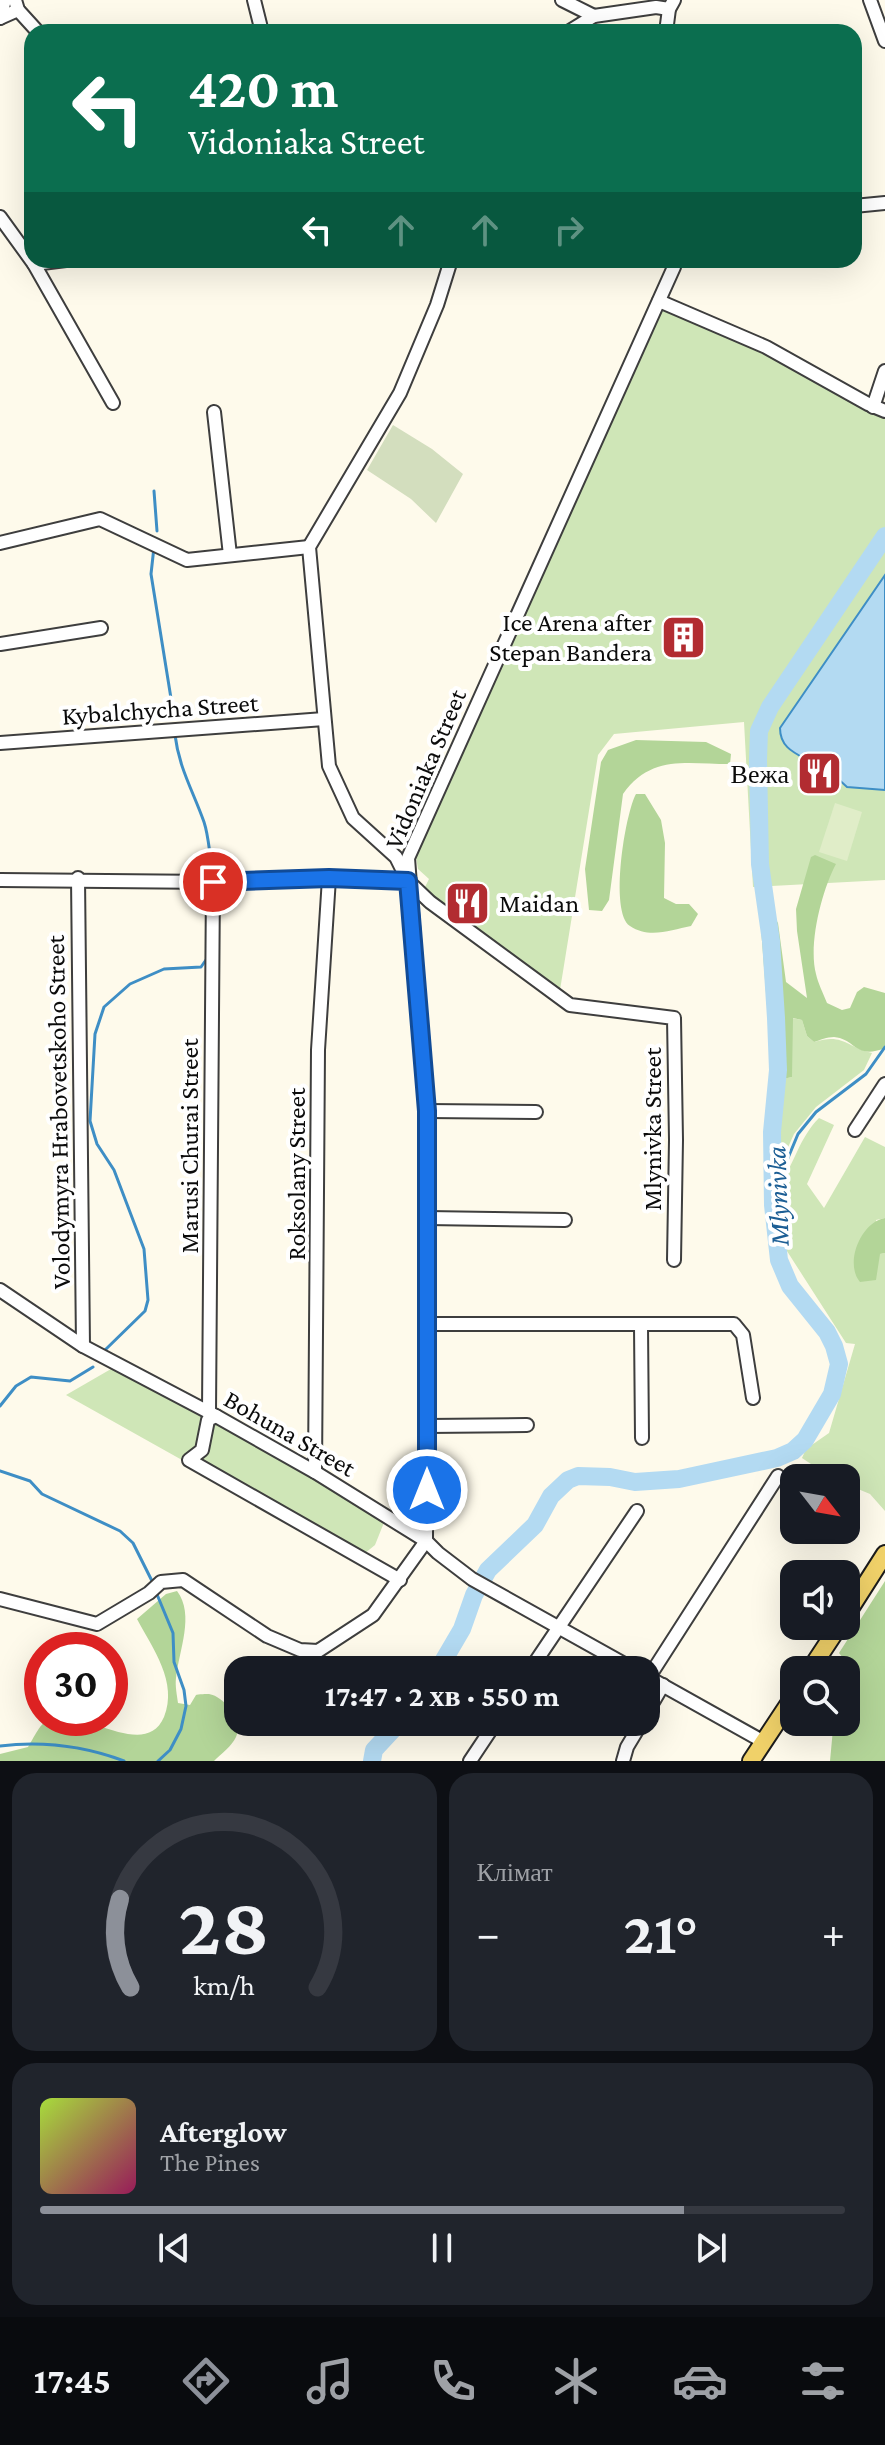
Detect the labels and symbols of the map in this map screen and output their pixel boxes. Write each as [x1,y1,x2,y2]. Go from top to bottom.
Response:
place label: Ice Arena after Stepan Bandera [489,608,652,667]
building icon: Ice Arena after Stepan Bandera [659,613,707,661]
street label: Vidoniaka Street [379,685,472,853]
street label: Kybalchycha Street [61,688,260,731]
restaurant icon: Вежа [796,750,844,798]
place label: Вежа [731,760,789,789]
pin [179,848,247,916]
restaurant icon: Maidan [444,879,492,927]
place label: Maidan [499,889,579,918]
street label: Volodymyra Hrabovetskoho Street [41,934,76,1289]
street label: Marusi Churai Street [175,1038,204,1253]
street label: Mlynivka Street [638,1047,667,1211]
street label: Roksolany Street [282,1087,311,1260]
water label: Mlynivka [760,1145,795,1248]
street label: Bohuna Street [219,1384,361,1483]
position arrow [385,1448,469,1532]
north arrow [780,1464,860,1544]
speed limit sign: 30 [24,1632,128,1736]

